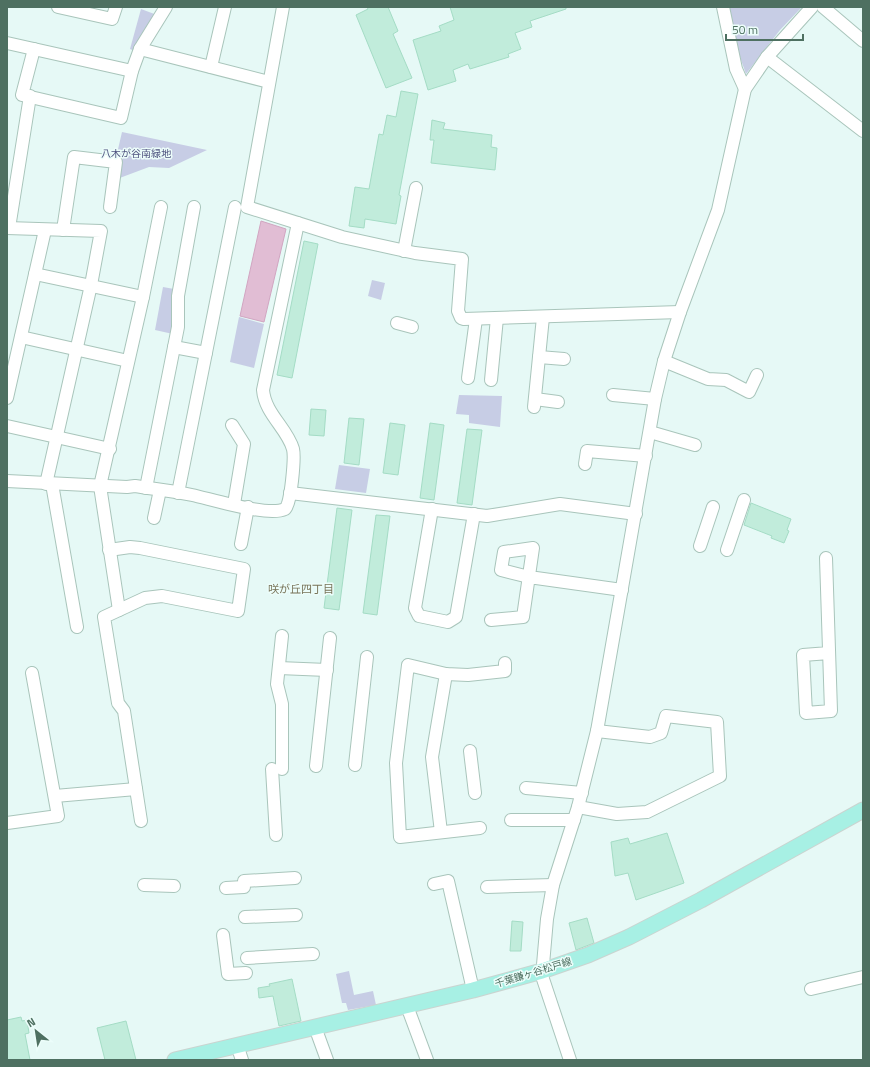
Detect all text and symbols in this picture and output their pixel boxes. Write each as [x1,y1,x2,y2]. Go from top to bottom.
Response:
scale bar [726,16,803,42]
text: 50 m [732,20,758,39]
park label: 八木が谷南緑地 [101,146,172,161]
district label: 咲が丘四丁目 [268,581,334,597]
street label: 千葉鎌ヶ谷松戸線 [493,954,574,991]
north arrow [16,1011,56,1051]
text: N [24,1014,38,1031]

